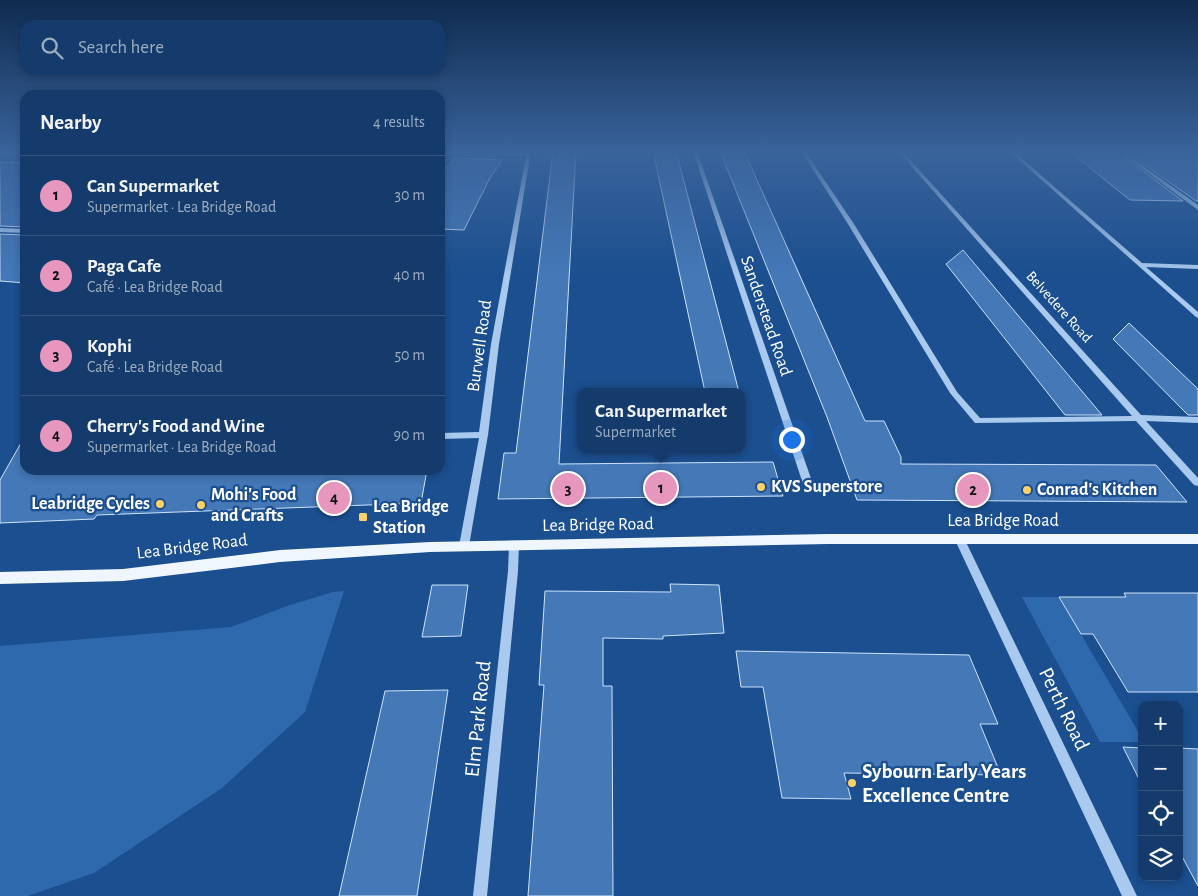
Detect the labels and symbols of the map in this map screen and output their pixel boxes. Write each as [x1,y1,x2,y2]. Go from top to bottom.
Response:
street label: Sanderstead Road [737,254,795,378]
street label: Belvedere Road [1023,268,1095,346]
street label: Burwell Road [465,299,495,393]
your location [779,427,805,453]
pin: 1 [645,469,677,507]
pin: 3 [552,470,584,508]
pin: 2 [957,471,989,509]
place label: KVS Superstore [771,478,882,496]
pin: 4 [318,479,350,517]
marker: KVS Superstore [755,481,767,493]
place label: Conrad's Kitchen [1037,481,1157,499]
marker: Conrad's Kitchen [1021,484,1033,496]
place label: Mohi's Food and Crafts [211,486,297,525]
place label: Leabridge Cycles [31,495,150,513]
marker: Leabridge Cycles [154,498,166,510]
place label: Lea Bridge Station [373,498,449,537]
marker: Mohi's Food and Crafts [195,499,207,511]
marker: Lea Bridge Station [357,511,369,523]
street label: Lea Bridge Road [947,512,1059,530]
street label: Lea Bridge Road [542,515,654,535]
street label: Lea Bridge Road [135,531,249,563]
street label: Elm Park Road [461,660,495,778]
street label: Perth Road [1035,664,1093,754]
place label: Sybourn Early Years Excellence Centre [862,761,1026,806]
marker: Sybourn Early Years Excellence Centre [846,777,858,789]

